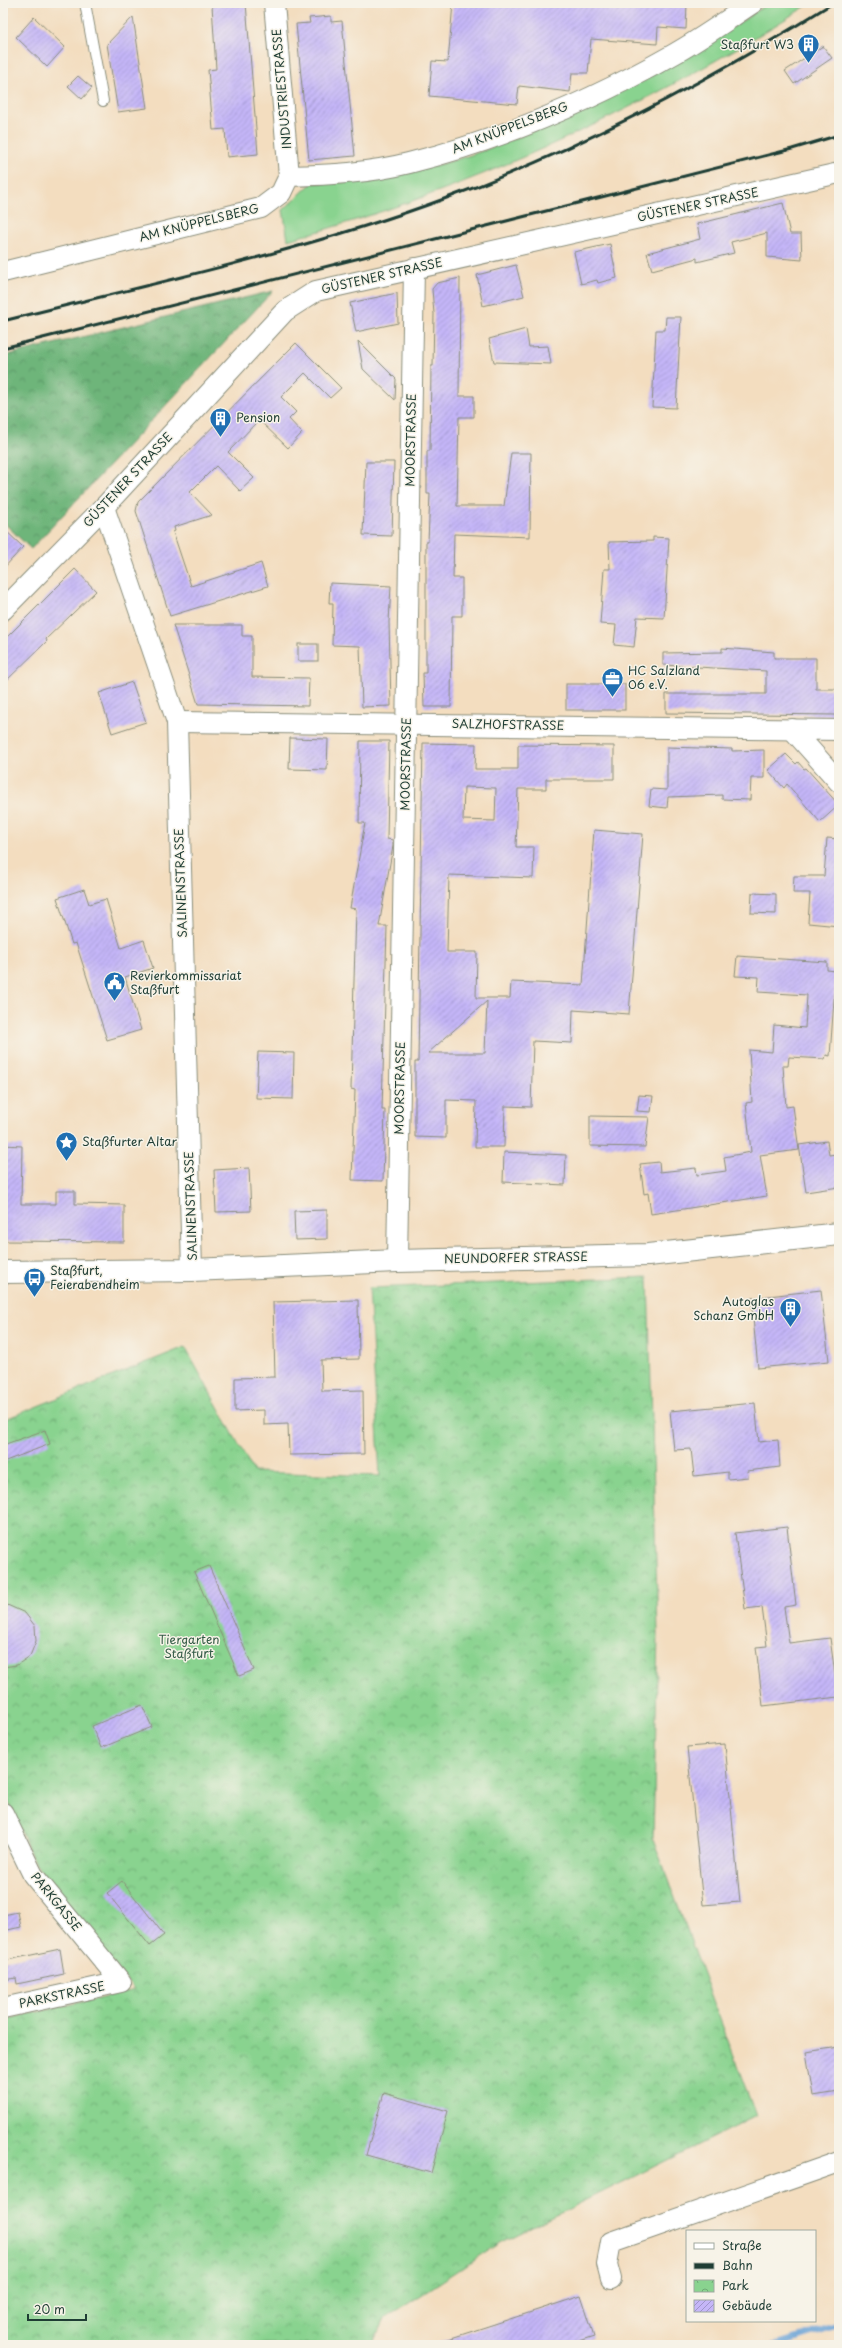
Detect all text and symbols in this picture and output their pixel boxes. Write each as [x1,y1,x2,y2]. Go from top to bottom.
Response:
street label: INDUSTRIESTRASSE [267,28,295,150]
building icon: Staßfurt W3 [796,32,822,65]
place label: Staßfurt W3 [720,35,794,53]
street label: AM KNÜPPELSBERG [449,97,570,157]
street label: GÜSTENER STRASSE [635,182,761,226]
street label: AM KNÜPPELSBERG [137,198,261,246]
street label: GÜSTENER STRASSE [319,252,444,298]
street label: MOORSTRASSE [400,393,420,487]
building icon: Pension [208,405,234,438]
place label: Pension [236,408,280,426]
street label: GÜSTENER STRASSE [78,428,176,531]
place label: HC Salzland 06 e.V. [628,661,701,693]
office icon: HC Salzland 06 e.V. [599,665,625,698]
street label: SALZHOFSTRASSE [451,714,565,734]
street label: MOORSTRASSE [395,717,415,811]
street label: SALINENSTRASSE [169,828,191,938]
place label: Revierkommissariat Staßfurt [130,966,242,998]
public building icon: Revierkommissariat Staßfurt [101,970,127,1003]
street label: MOORSTRASSE [389,1041,409,1135]
place icon: Staßfurter Altar [54,1129,80,1162]
place label: Staßfurter Altar [82,1132,178,1150]
street label: SALINENSTRASSE [179,1151,201,1261]
street label: NEUNDORFER STRASSE [444,1247,588,1267]
place label: Staßfurt, Feierabendheim [50,1261,140,1293]
bus stop icon: Staßfurt, Feierabendheim [21,1265,47,1298]
place label: Autoglas Schanz GmbH [693,1292,775,1324]
building icon: Autoglas Schanz GmbH [777,1296,803,1329]
park label: Tiergarten Staßfurt [158,1630,220,1662]
street label: PARKGASSE [27,1868,86,1935]
street label: PARKSTRASSE [17,1976,107,2012]
legend [686,2230,816,2322]
text: Straße [722,2236,762,2254]
text: Bahn [722,2256,753,2274]
text: Park [722,2276,749,2294]
scale bar [28,2296,86,2322]
text: Gebäude [722,2296,772,2314]
text: 20 m [34,2300,65,2318]

